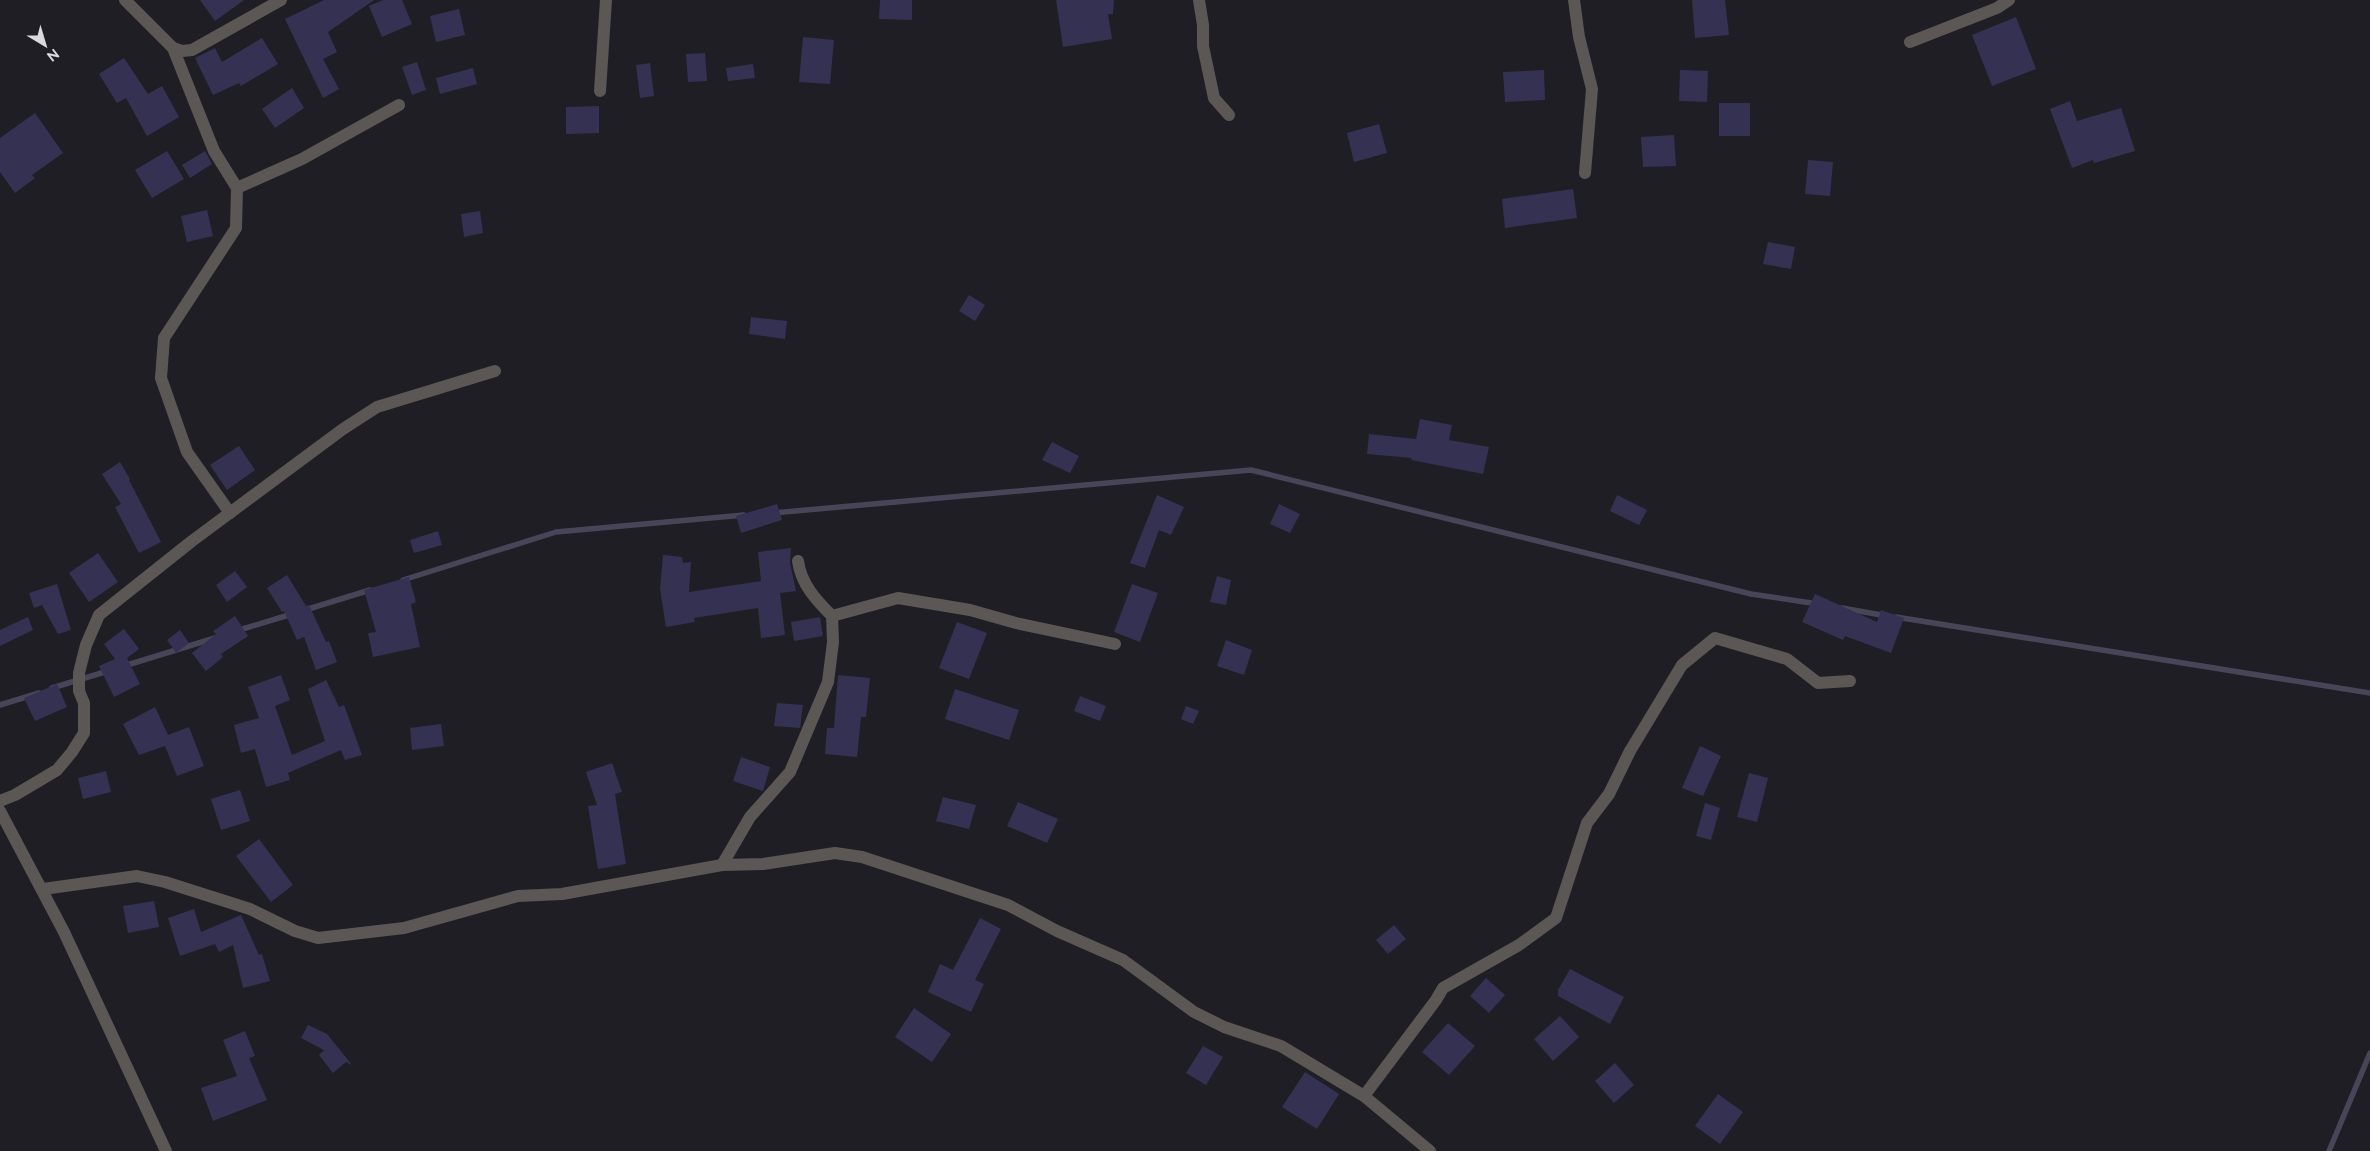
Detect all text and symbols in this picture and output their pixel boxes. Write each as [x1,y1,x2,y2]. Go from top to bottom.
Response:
north arrow [20,20,70,70]
text: N [44,46,62,65]

